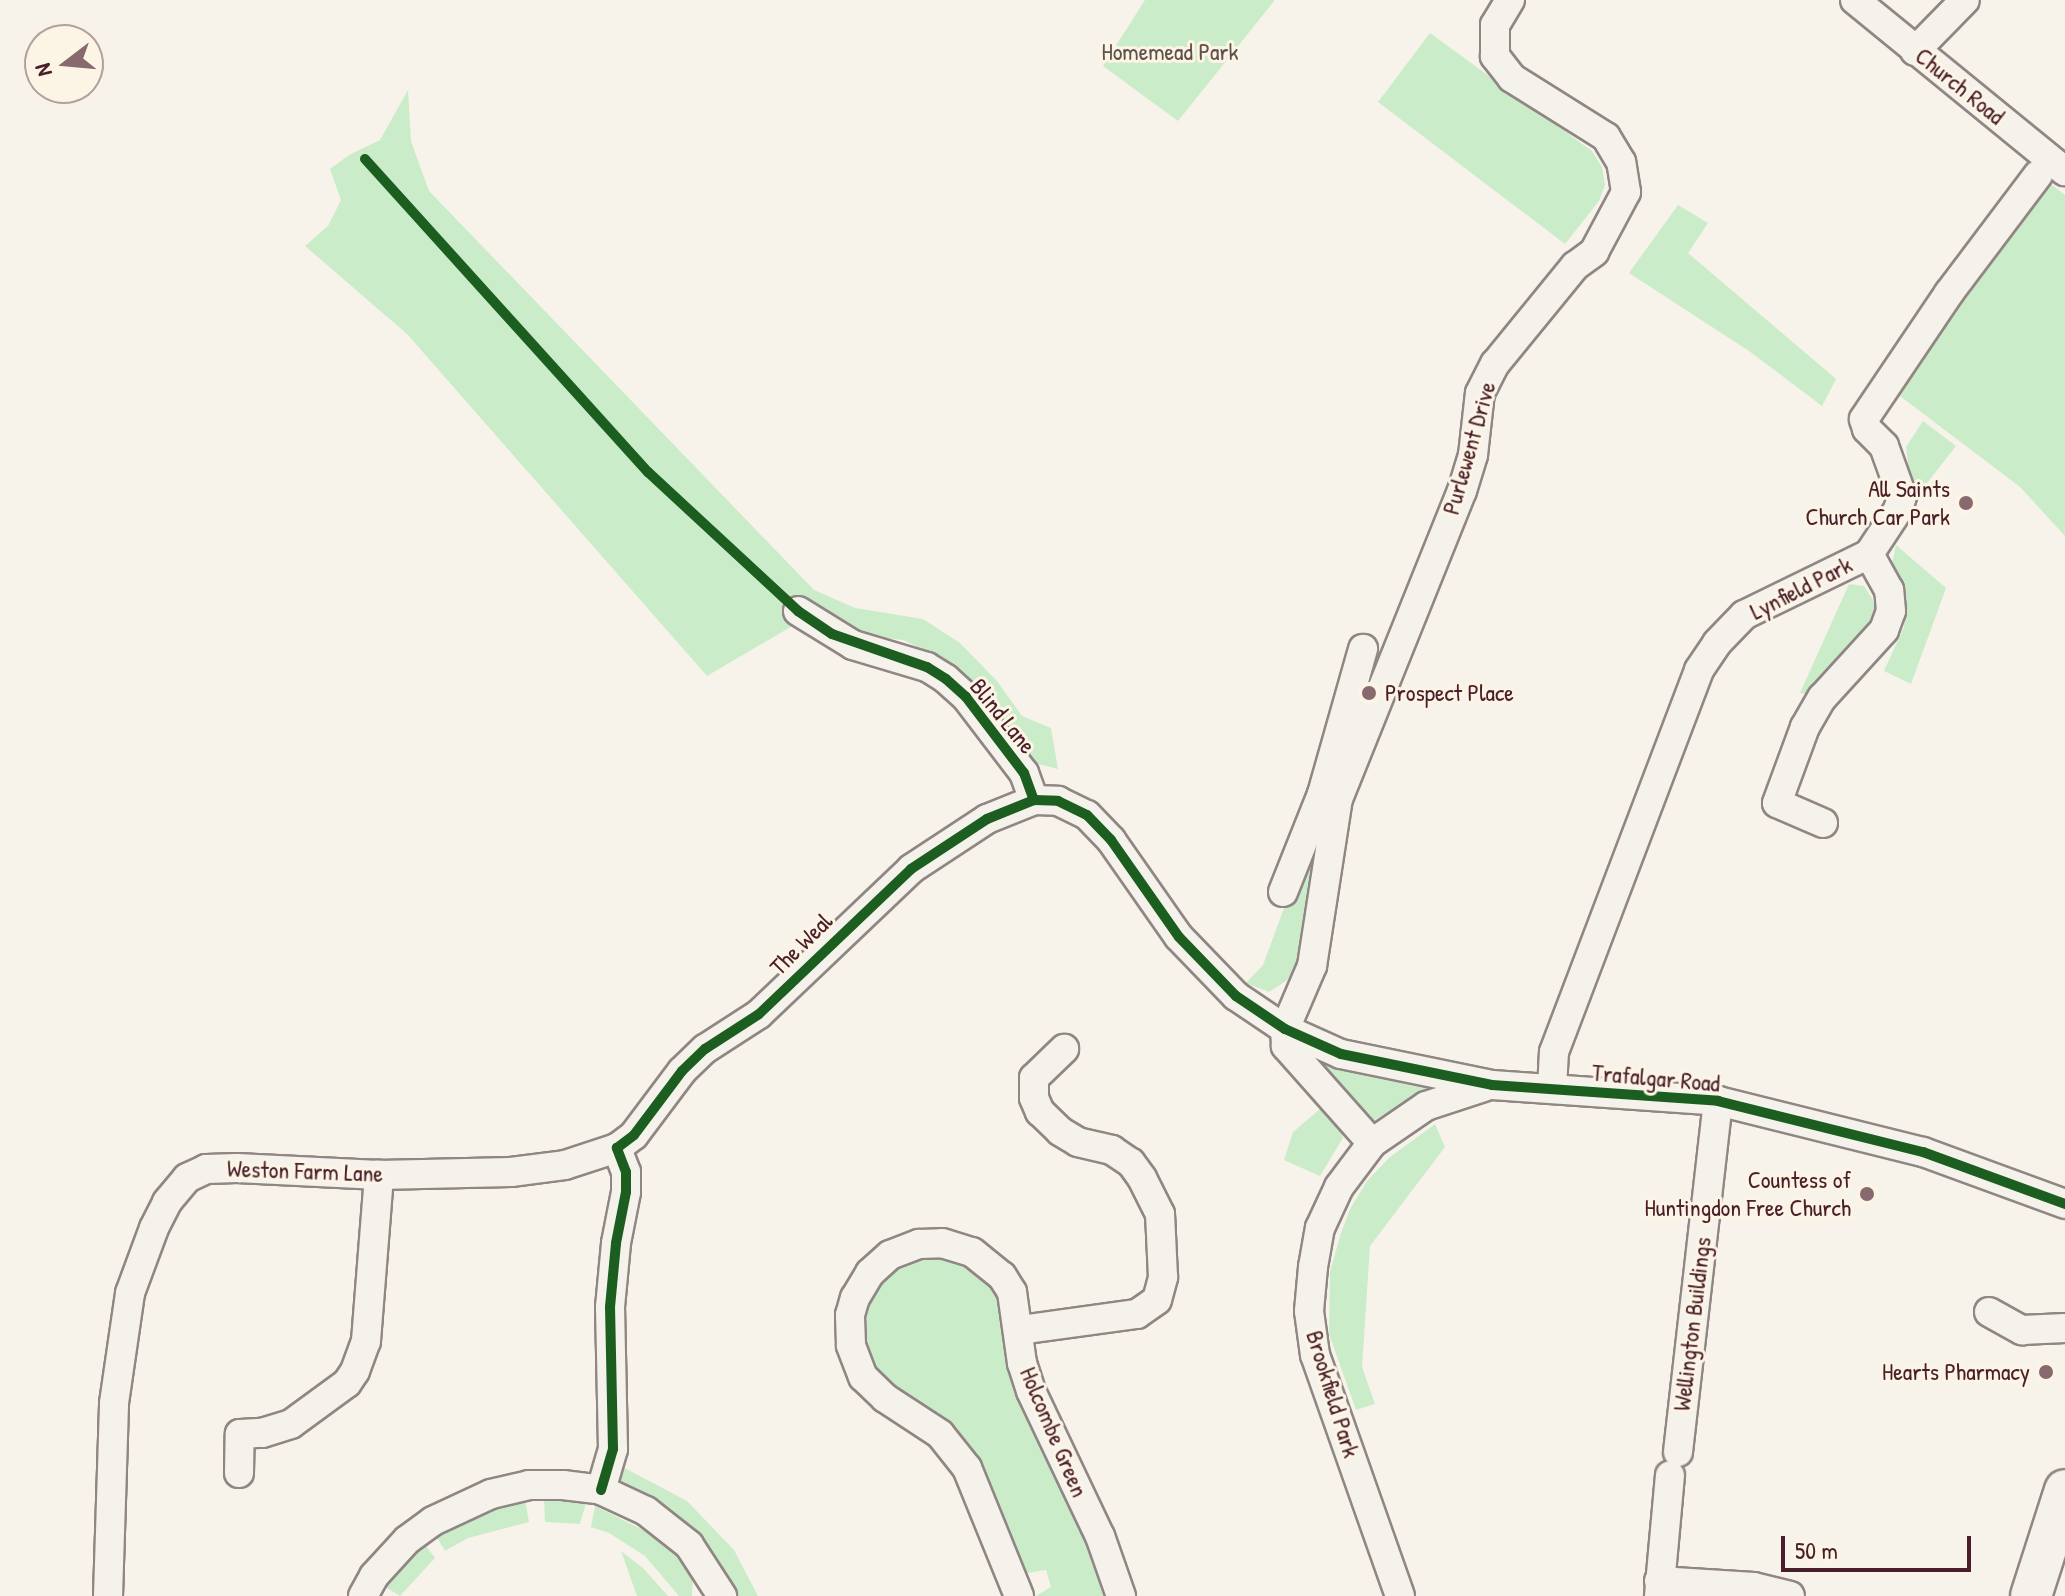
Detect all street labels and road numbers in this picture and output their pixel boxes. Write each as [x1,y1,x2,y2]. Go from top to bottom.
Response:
street label: Church Road [1910,41,2010,131]
street label: Purlewent Drive [1436,378,1502,518]
street label: Lynfield Park [1745,550,1857,626]
street label: Blind Lane [964,673,1042,759]
street label: The Weal [764,907,838,981]
street label: Trafalgar Road [1591,1058,1721,1098]
street label: Weston Farm Lane [226,1154,384,1188]
street label: Wellington Buildings [1667,1235,1717,1413]
street label: Brookfield Park [1300,1327,1366,1461]
street label: Holcombe Green [1014,1363,1094,1501]

